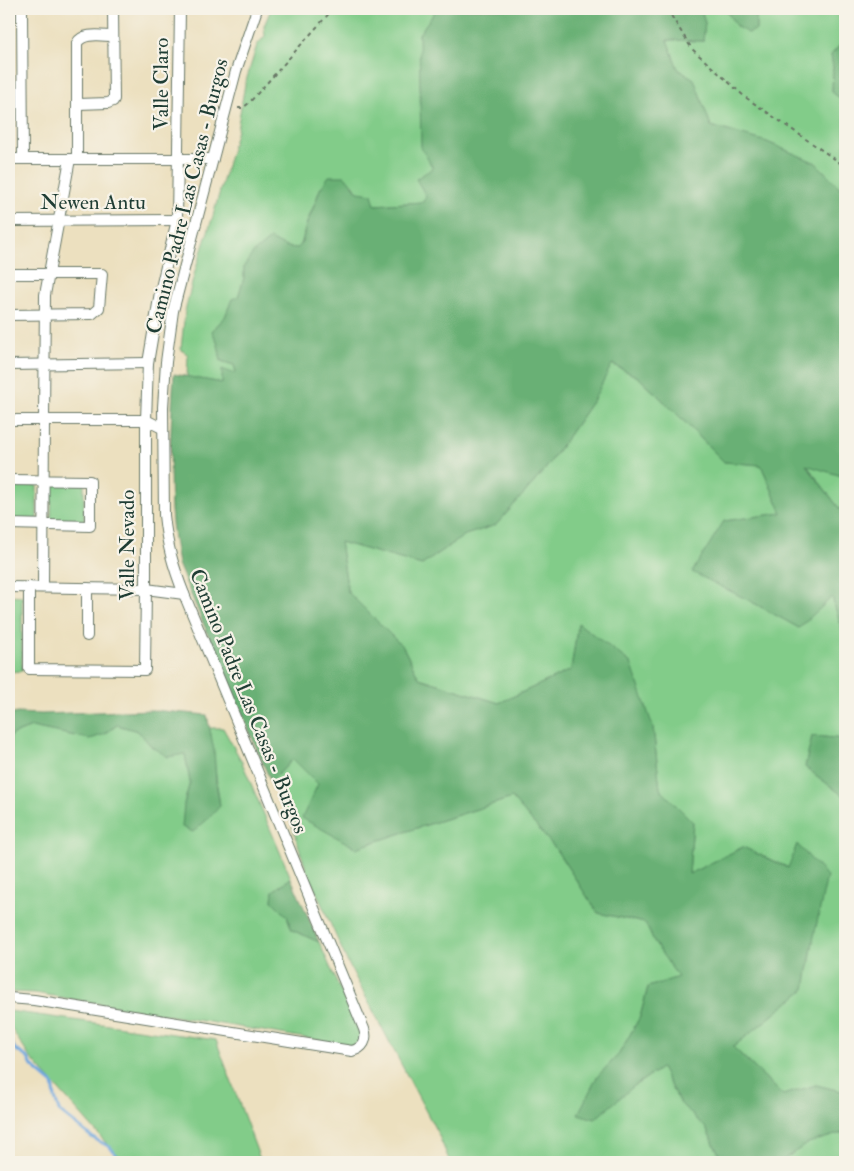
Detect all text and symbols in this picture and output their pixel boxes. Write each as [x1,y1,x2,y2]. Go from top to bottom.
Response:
street label: Valle Claro [148,38,175,130]
street label: Camino Padre Las Casas - Burgos [140,56,235,337]
street label: Newen Antu [40,189,146,216]
street label: Valle Nevado [114,490,141,600]
street label: Camino Padre Las Casas - Burgos [183,565,314,837]

